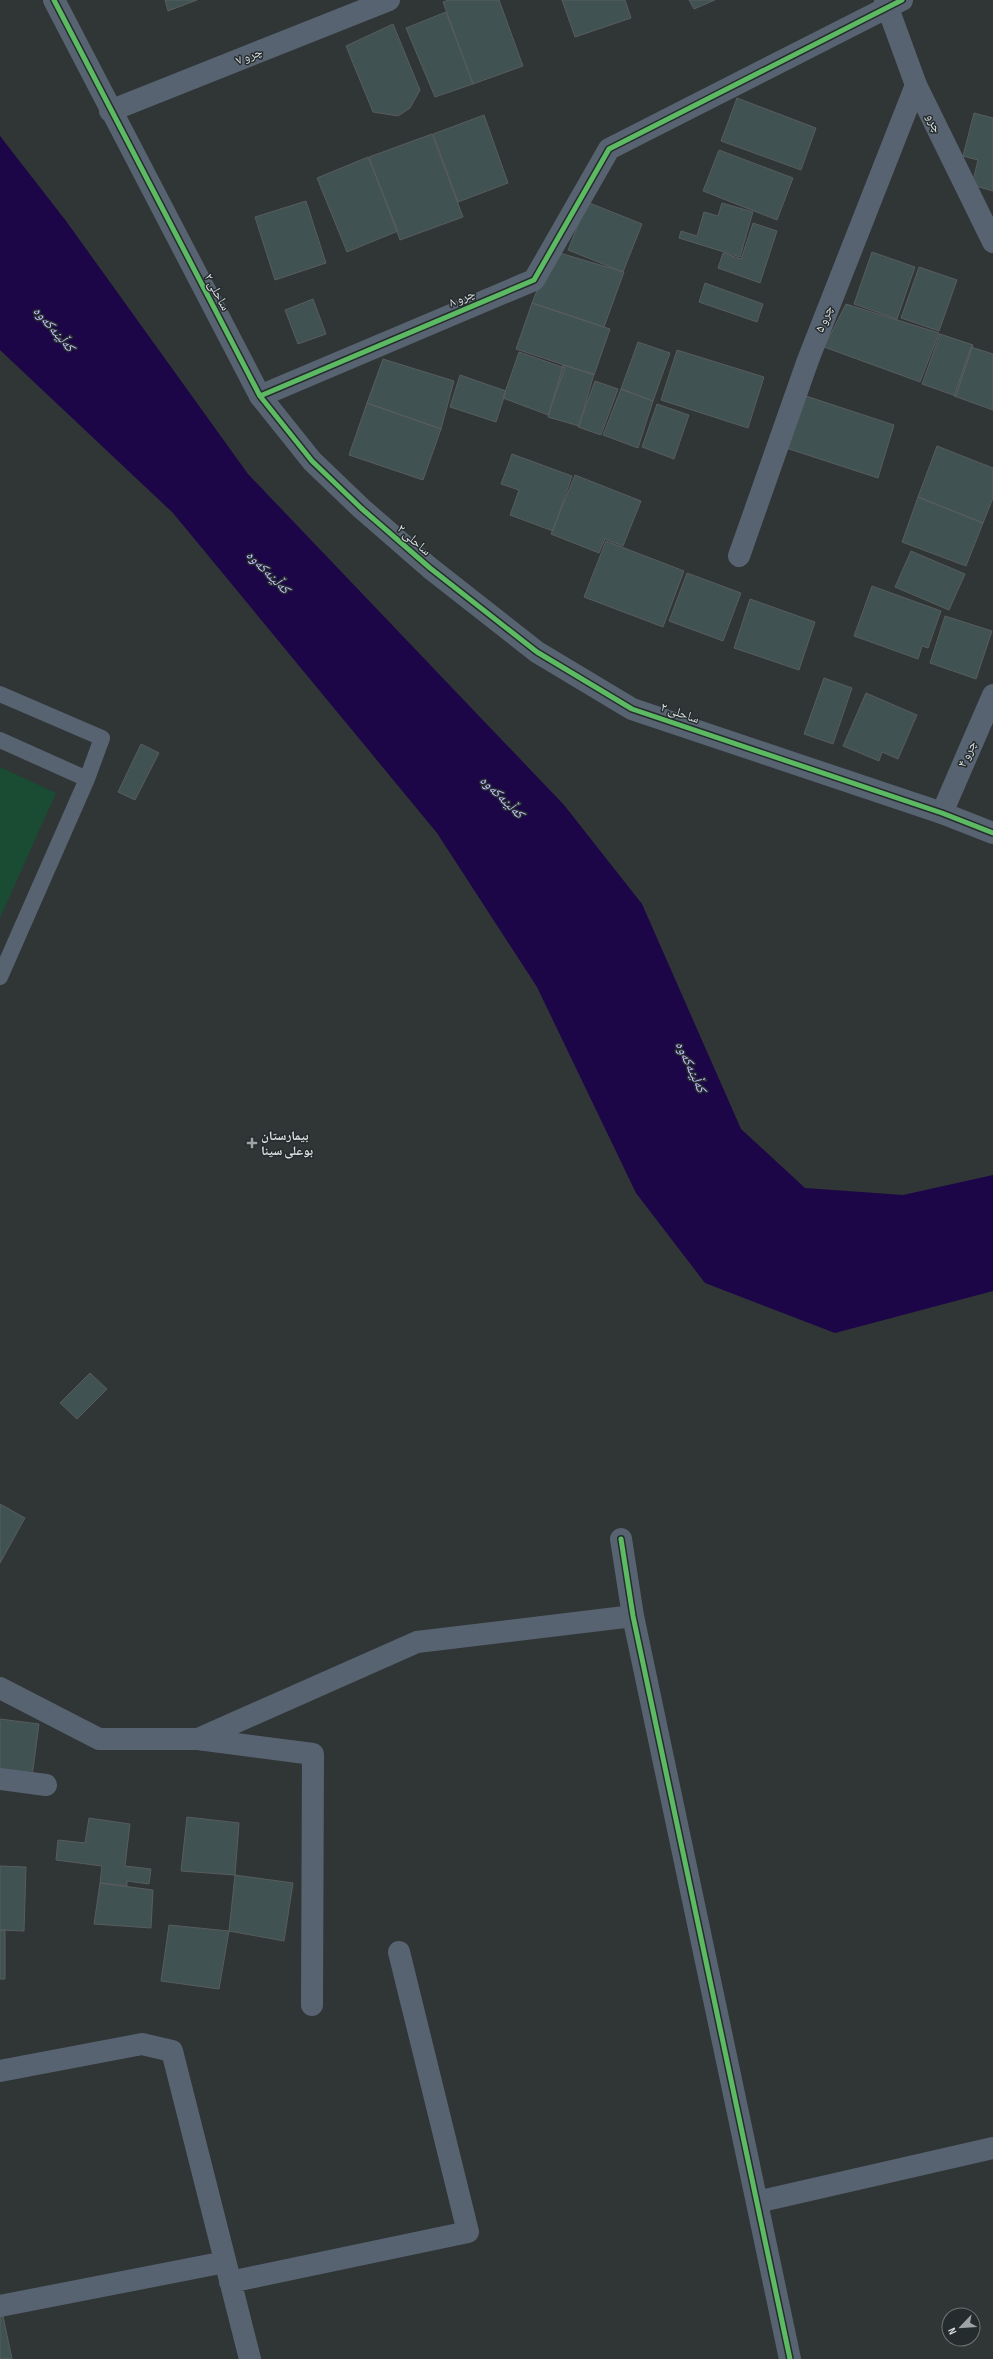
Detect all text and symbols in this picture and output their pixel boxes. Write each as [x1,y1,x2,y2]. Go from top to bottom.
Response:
street label: چرو ۷ [233,43,265,69]
street label: چرو [923,111,945,135]
street label: ساحلی ۲ [201,271,233,313]
street label: چرو ۸ [446,285,478,311]
water label: کەڵینەکەوە [30,303,80,357]
street label: چرو ۵ [812,303,836,335]
street label: ساحلی ۲ [394,521,434,559]
water label: کەڵینەکەوە [243,547,295,599]
street label: ساحلی ۲ [658,699,702,727]
street label: چرو ۴ [954,738,980,770]
water label: کەڵینەکەوە [476,772,529,824]
water label: کەڵینەکەوە [672,1038,711,1097]
place label: بیمارستان بوعلی سینا [261,1128,314,1159]
marker: بیمارستان بوعلی سینا [246,1137,258,1149]
north arrow [941,2307,981,2347]
text: N [945,2325,960,2336]

